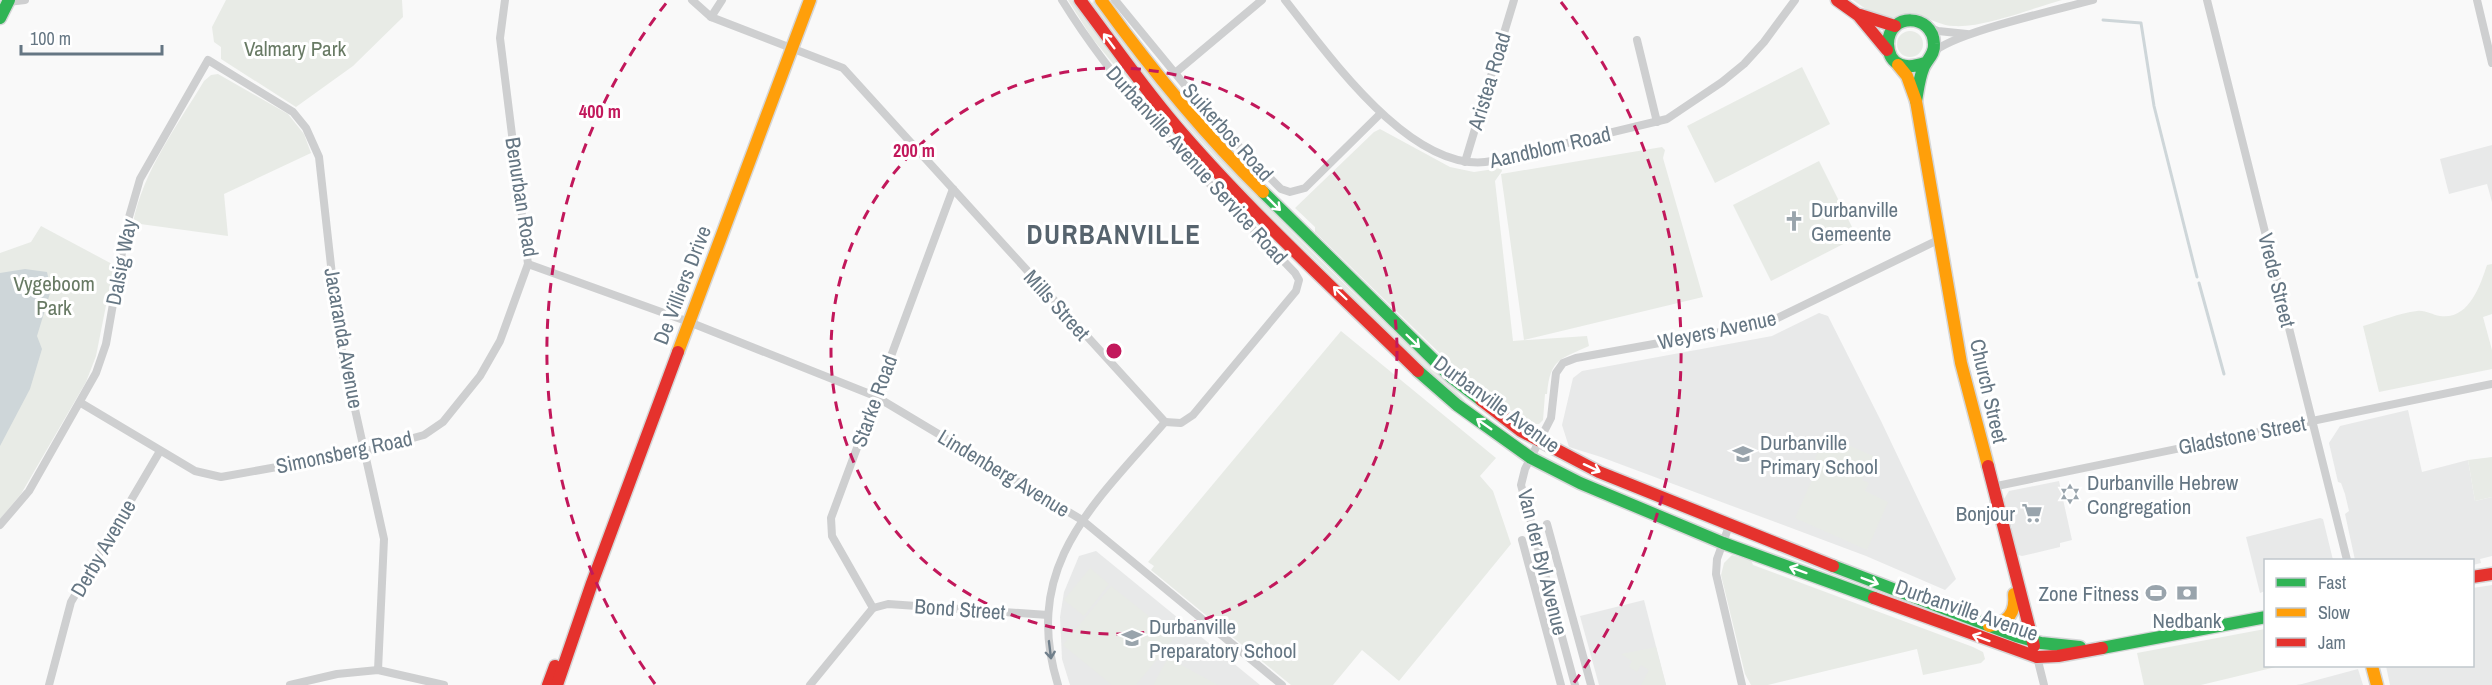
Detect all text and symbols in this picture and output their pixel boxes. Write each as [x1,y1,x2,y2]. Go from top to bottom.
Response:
scale bar [21,18,162,56]
text: 100 m [30,26,71,51]
street label: Aristea Road [1460,29,1518,134]
one-way arrow [1103,33,1115,49]
park label: Valmary Park [244,34,346,63]
street label: Durbanville Avenue Service Road [1100,59,1294,271]
street label: Suikerbos Road [1176,76,1280,188]
text: 400 m [579,99,621,124]
street label: Aandblom Road [1486,119,1613,175]
street label: Benurban Road [498,135,546,259]
text: 200 m [893,138,935,163]
place label: Durbanville Gemeente [1811,195,1898,248]
one-way arrow [1267,197,1282,212]
church icon: Durbanville Gemeente [1782,209,1806,233]
street label: Dalsig Way [98,216,144,308]
district label: DURBANVILLE [1026,216,1202,252]
street label: De Villiers Drive [646,221,718,349]
street label: Vrede Street [2251,230,2303,330]
street label: Mills Street [1017,263,1097,347]
street label: Jacaranda Avenue [317,265,371,411]
park label: Vygeboom Park [13,269,95,322]
one-way arrow [1332,285,1347,300]
street label: Weyers Avenue [1655,303,1779,357]
one-way arrow [1406,334,1421,348]
street label: Church Street [1963,336,2015,446]
centre of rings [1104,341,1124,361]
street label: Durbanville Avenue [1428,348,1566,460]
street label: Starke Road [844,351,904,451]
street label: Gladstone Street [2176,408,2308,462]
one-way arrow [1476,418,1492,430]
street label: Lindenberg Avenue [933,422,1075,524]
street label: Simonsberg Road [273,423,415,481]
place label: Durbanville Primary School [1760,428,1878,481]
school or university icon: Durbanville Primary School [1731,442,1755,466]
one-way arrow [1583,463,1601,475]
place label: Durbanville Hebrew Congregation [2087,468,2239,521]
synagogue icon: Durbanville Hebrew Congregation [2058,482,2082,506]
street label: Van der Byl Avenue [1511,486,1575,638]
street label: Derby Avenue [63,494,143,602]
place label: Bonjour [1956,499,2015,528]
supermarket icon: Bonjour [2020,501,2044,525]
legend [2264,559,2474,667]
one-way arrow [1790,564,1808,575]
text: Fast [2318,570,2346,595]
street label: Durbanville Avenue [1892,572,2042,648]
one-way arrow [1860,576,1879,587]
place label: Zone Fitness [2038,579,2139,608]
sports icon: Zone Fitness [2144,581,2168,605]
bank icon: Nedbank [2175,581,2199,605]
street label: Bond Street [914,591,1007,627]
text: Slow [2318,600,2350,625]
place label: Nedbank [2153,606,2222,635]
place label: Durbanville Preparatory School [1149,612,1296,665]
school or university icon: Durbanville Preparatory School [1120,626,1144,650]
text: Jam [2318,630,2346,655]
one-way arrow [1972,632,1991,643]
one-way arrow [1045,640,1056,660]

